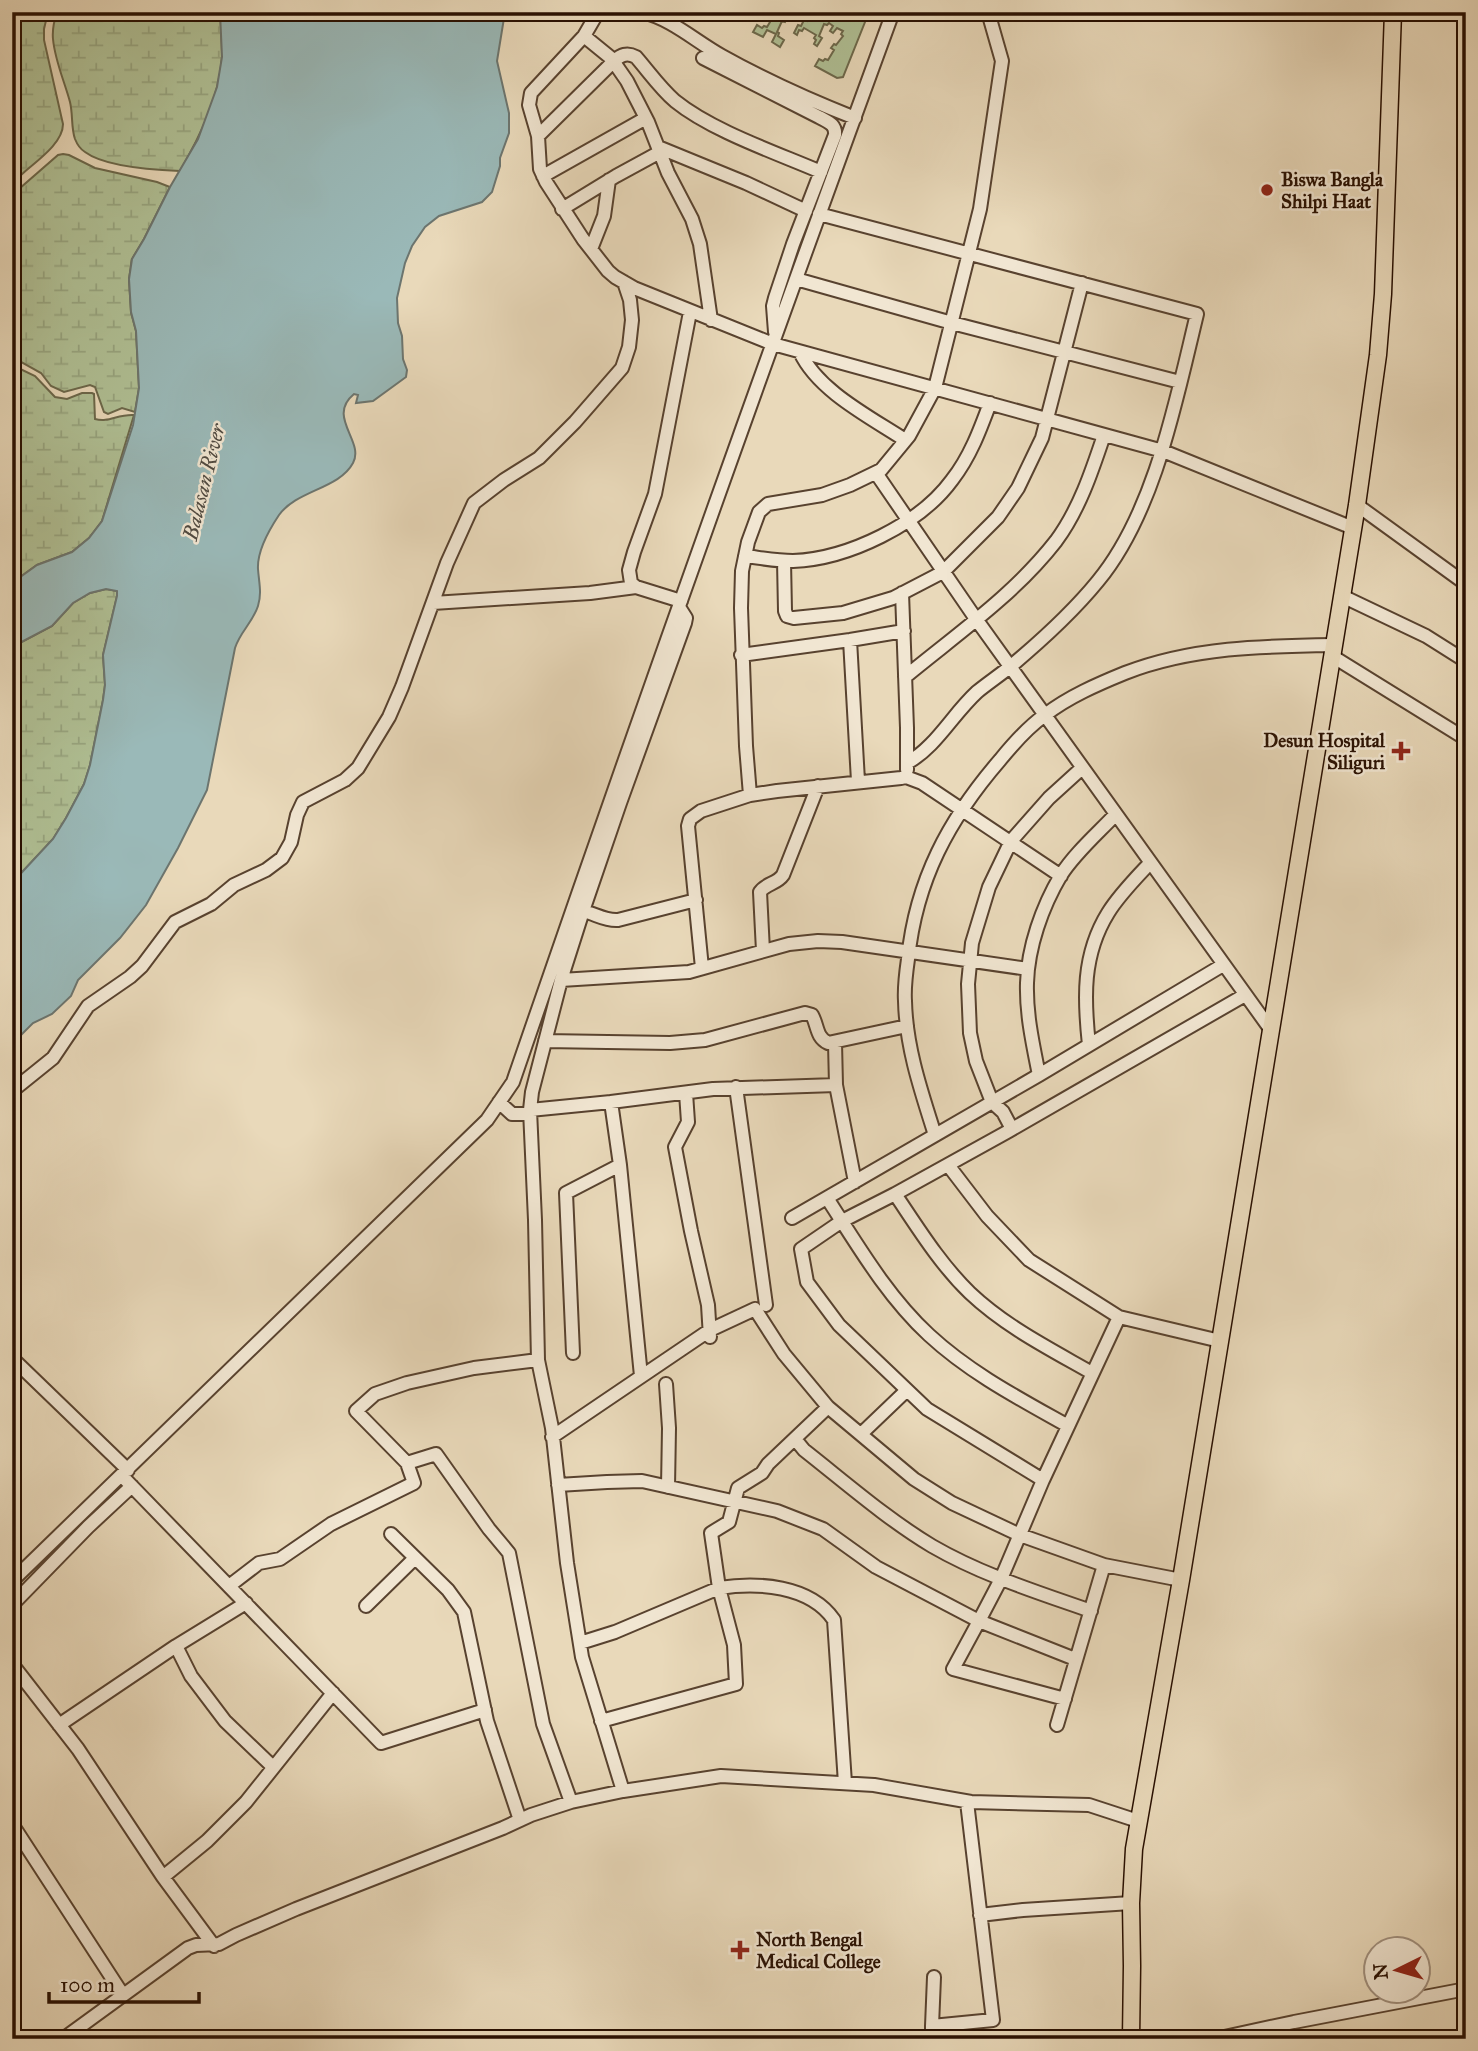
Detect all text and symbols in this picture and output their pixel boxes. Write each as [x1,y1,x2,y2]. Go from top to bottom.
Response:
place label: Biswa Bangla Shilpi Haat [1281,168,1384,214]
marker: Biswa Bangla Shilpi Haat [1259,182,1275,198]
water label: Balasan River [177,420,231,544]
place label: Desun Hospital Siliguri [1263,729,1386,775]
marker: Desun Hospital Siliguri [1391,741,1411,761]
place label: North Bengal Medical College [756,1928,881,1974]
north arrow [1362,1936,1432,2006]
marker: North Bengal Medical College [730,1940,750,1960]
scale bar [49,1960,200,2004]
text: N [1368,1962,1393,1980]
text: 100 m [60,1972,115,1998]

